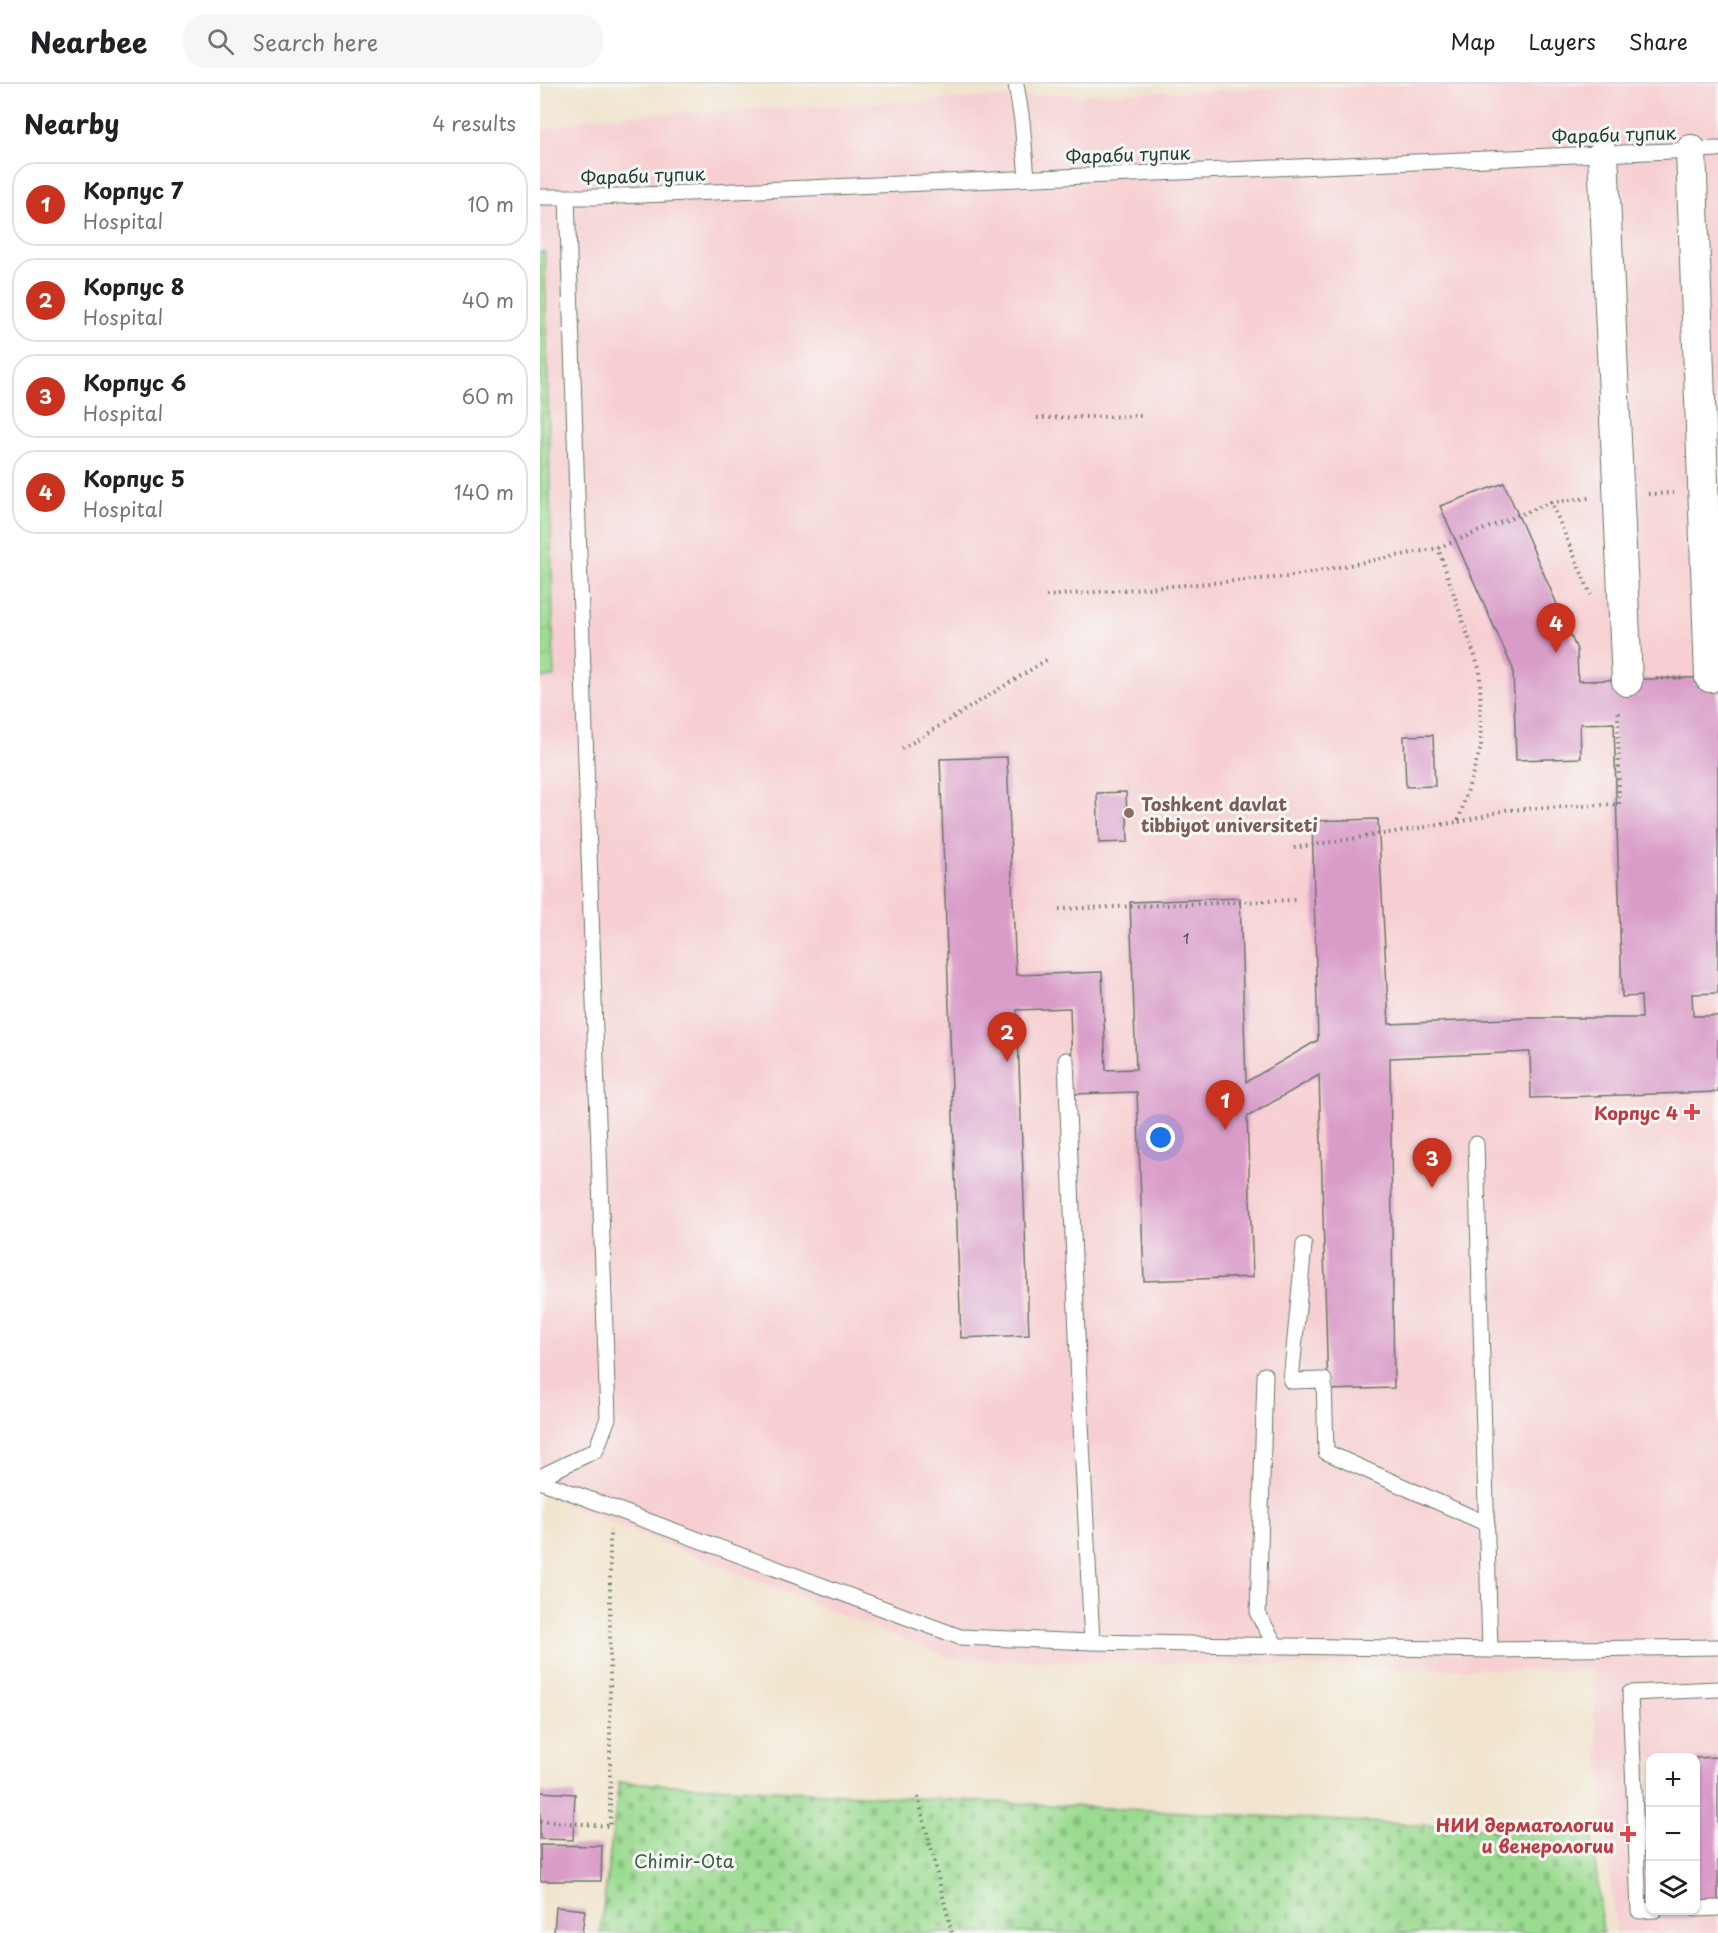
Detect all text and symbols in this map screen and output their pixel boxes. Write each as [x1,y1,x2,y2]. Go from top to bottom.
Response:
search box [183,14,603,68]
text: Nearbee [30,20,147,63]
icon: search [204,25,237,58]
text: Search here [252,25,378,58]
text: Map [1451,25,1495,57]
text: Layers [1528,25,1596,57]
text: Share [1629,25,1688,57]
text: Nearby [24,104,119,143]
text: 4 results [432,108,516,138]
street label: Фараби тупик [1551,118,1677,150]
street label: Фараби тупик [1065,138,1191,170]
street label: Фараби тупик [580,159,706,191]
text: Корпус 7 [83,173,183,206]
text: 1 [41,189,50,219]
text: 10 m [467,189,514,219]
text: Hospital [83,206,163,236]
text: Корпус 8 [83,269,185,302]
text: 2 [38,285,53,315]
text: 40 m [462,285,514,315]
text: Hospital [83,302,163,332]
text: Корпус 6 [83,365,186,398]
text: 3 [39,381,52,411]
text: 60 m [462,381,514,411]
text: Hospital [83,398,163,428]
text: Корпус 5 [83,461,185,494]
text: 4 [39,477,52,507]
text: 140 m [454,477,514,507]
text: Hospital [83,494,163,524]
pin: 4 [1536,604,1576,653]
place label: Toshkent davlat tibbiyot universiteti [1141,790,1318,838]
marker: Toshkent davlat tibbiyot universiteti [1122,806,1136,820]
house number: 1 [1183,926,1189,949]
pin: 2 [988,1012,1026,1062]
pin: 1 [1206,1080,1244,1130]
place label: Корпус 4 [1594,1099,1678,1126]
marker: Корпус 4 [1683,1103,1701,1121]
your location [1146,1123,1175,1152]
pin: 3 [1412,1138,1452,1188]
map controls [1646,1753,1700,1915]
button: + [1646,1753,1700,1807]
button: − [1646,1807,1700,1861]
place label: НИИ дерматологии и венерологии [1436,1811,1614,1859]
marker: НИИ дерматологии и венерологии [1619,1825,1637,1843]
park label: Chimir-Ota [634,1847,735,1874]
button: layers [1646,1861,1700,1915]

